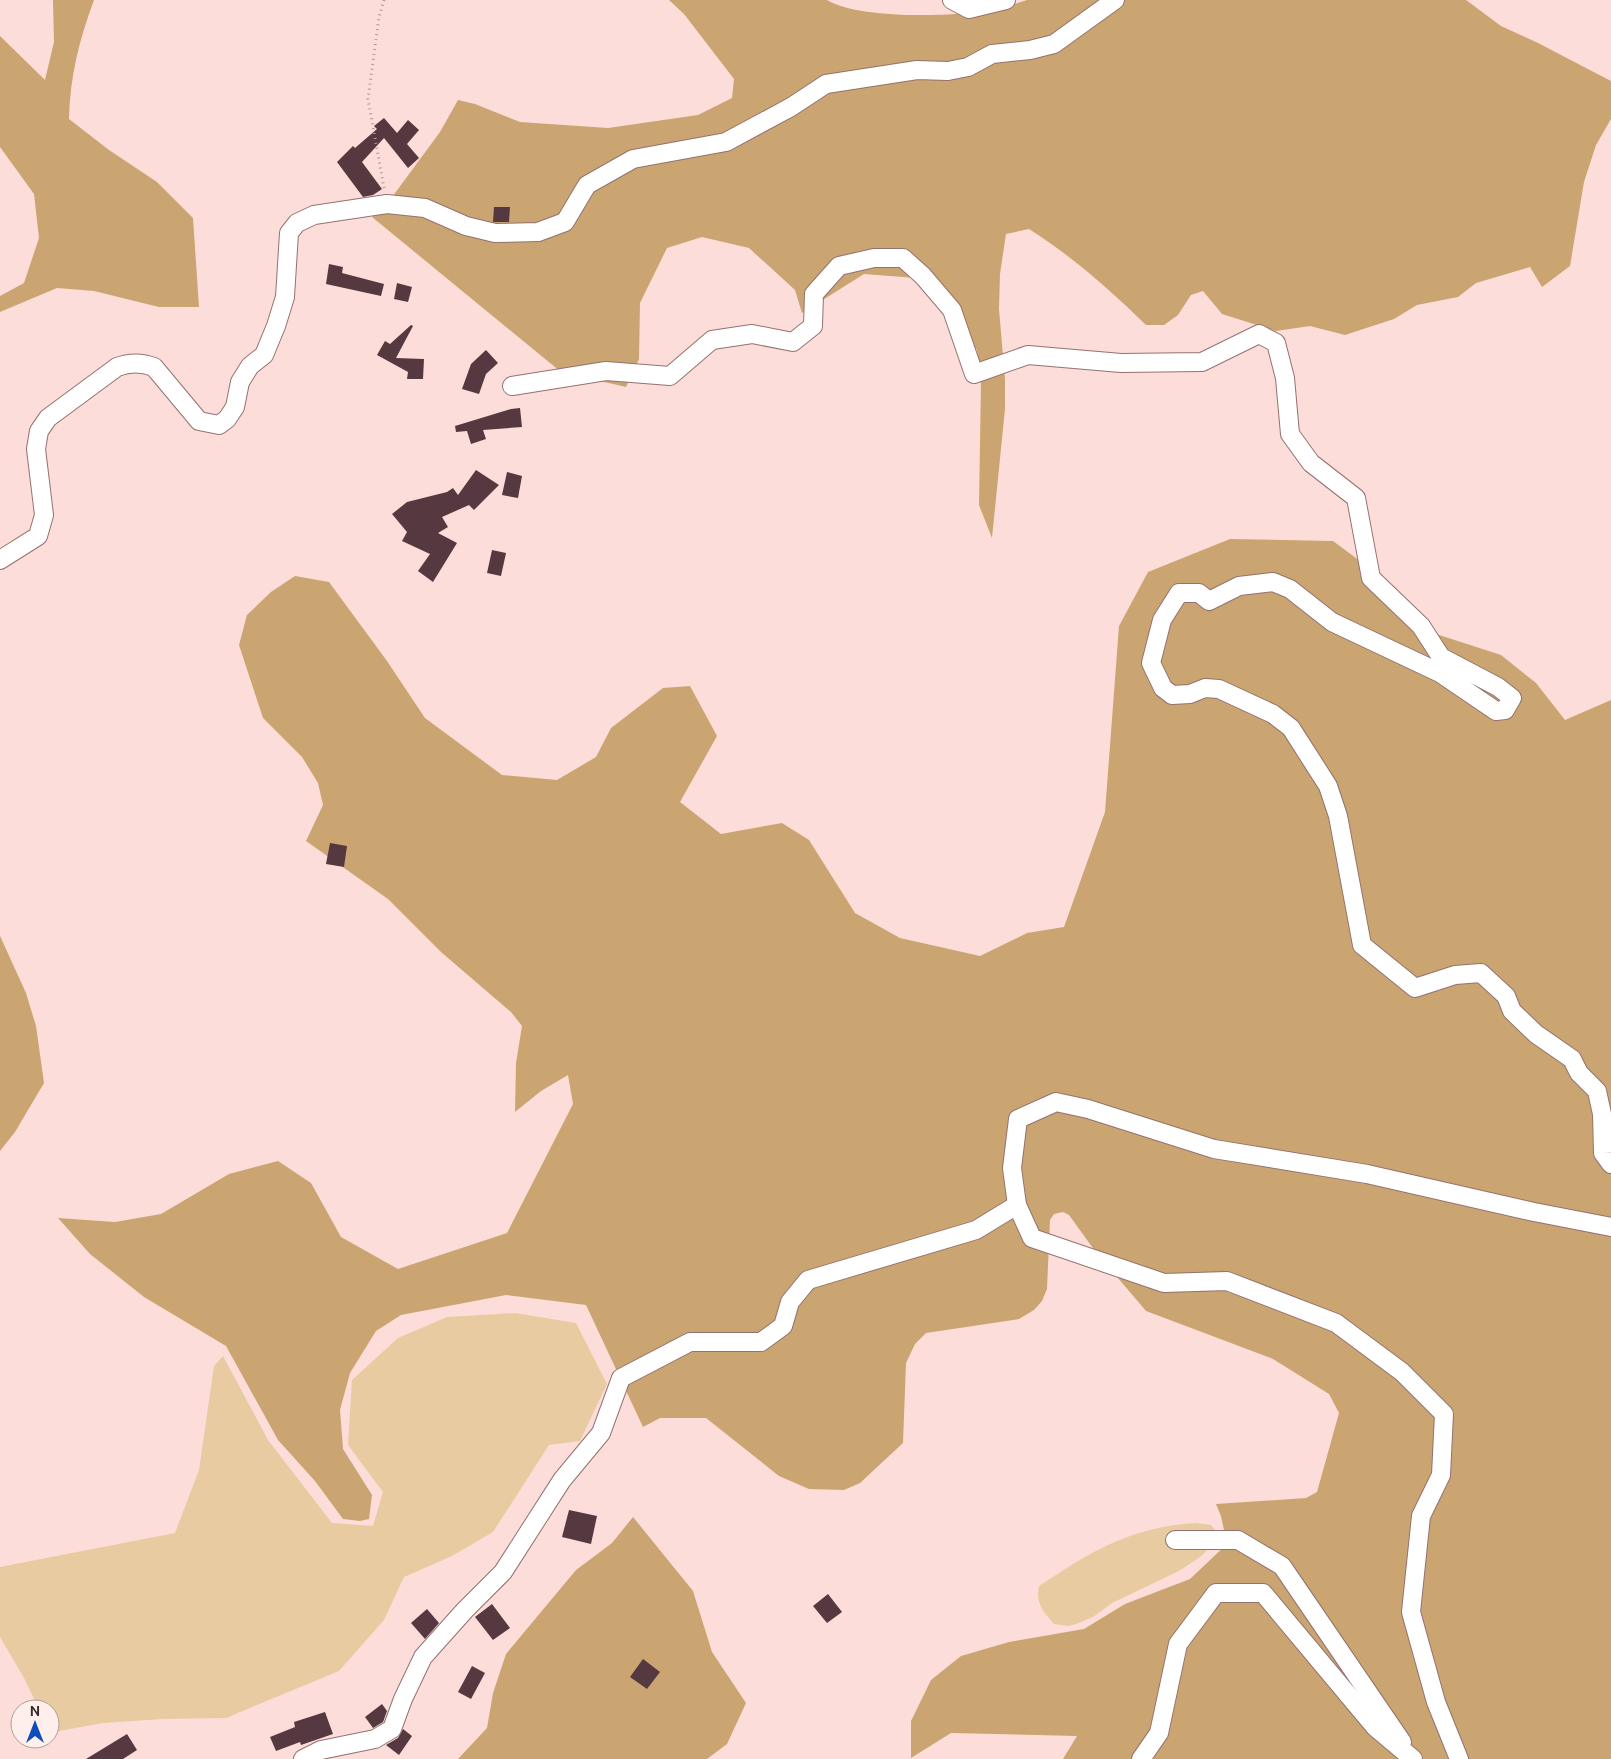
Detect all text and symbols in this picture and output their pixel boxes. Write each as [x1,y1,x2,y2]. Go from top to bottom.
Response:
north arrow [10,1699,60,1749]
text: N [30,1703,40,1719]

